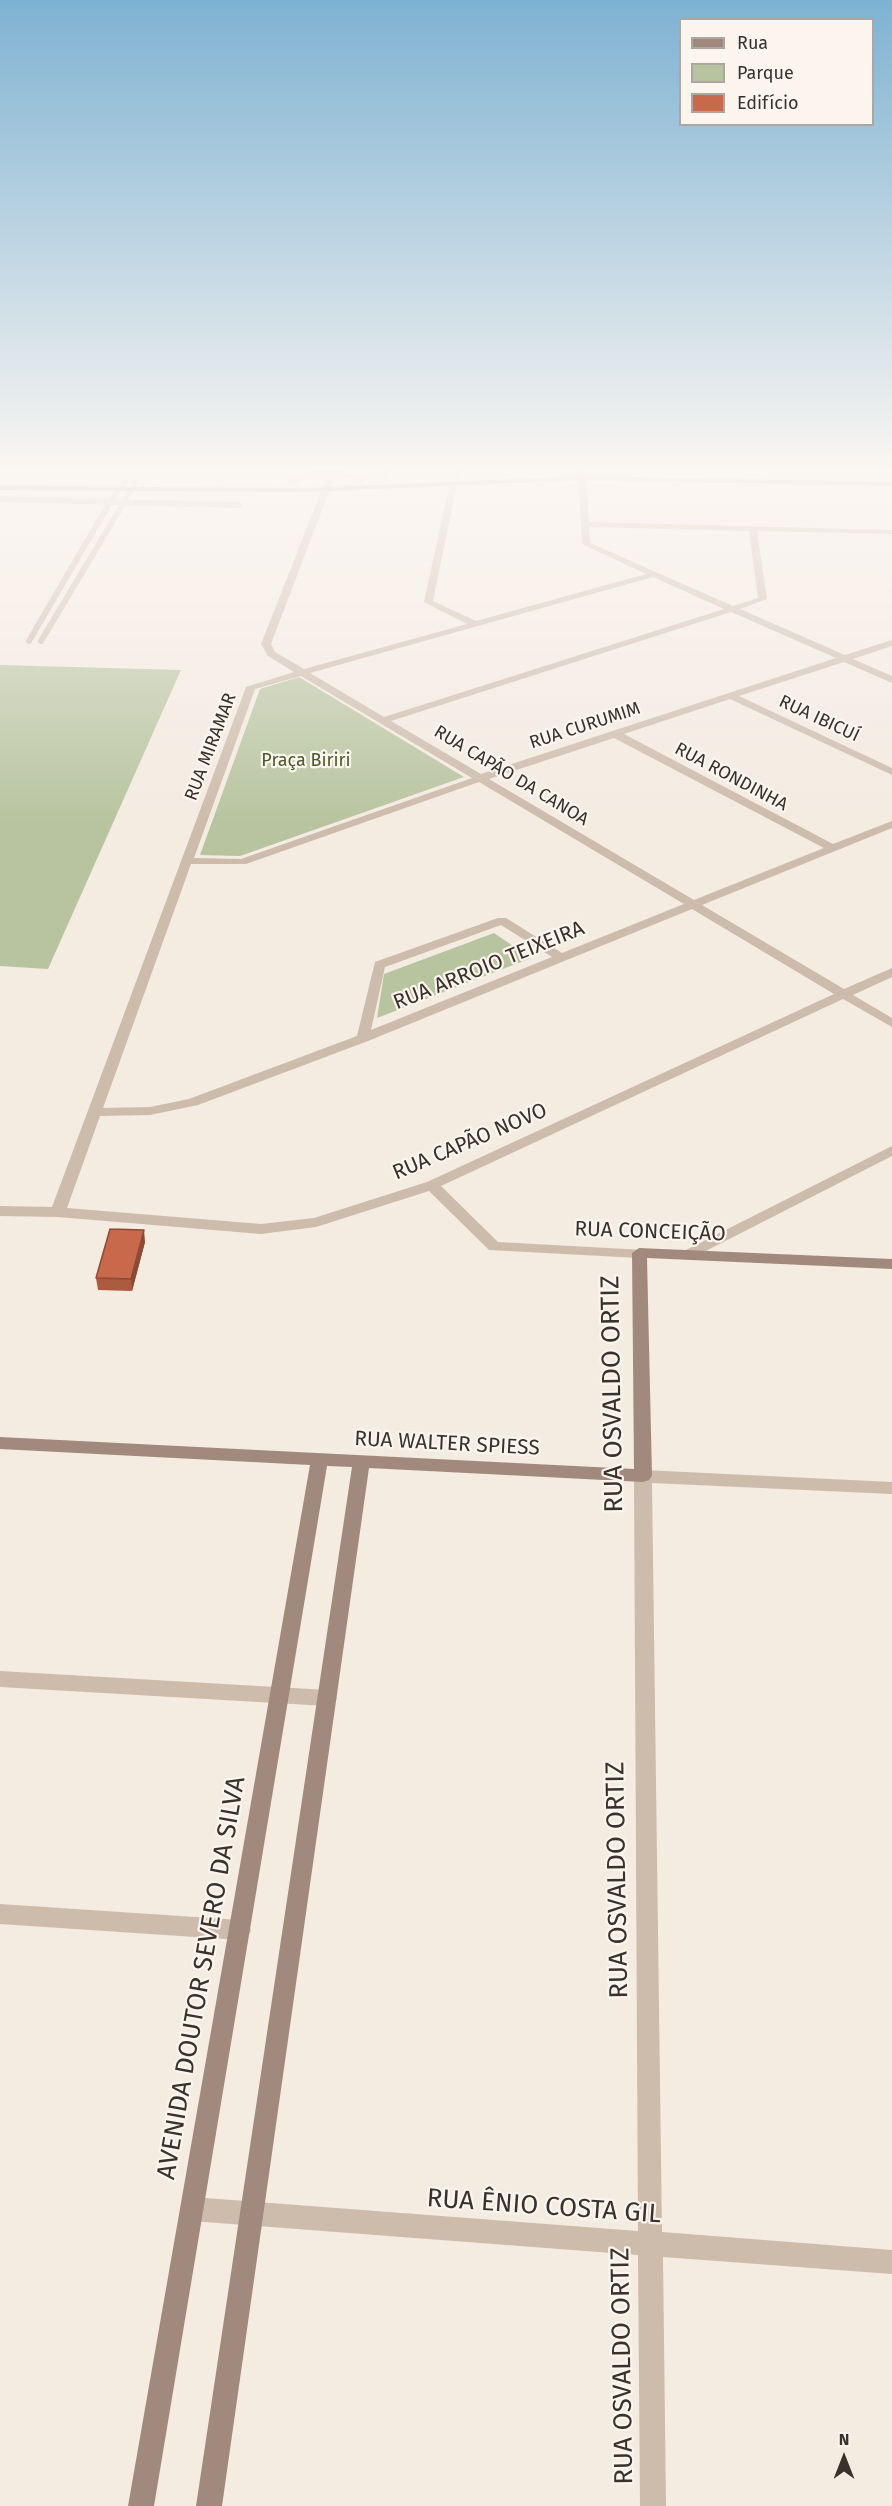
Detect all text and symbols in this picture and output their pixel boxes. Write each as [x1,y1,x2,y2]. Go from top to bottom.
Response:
legend [679,18,874,126]
text: Rua [737,32,768,54]
text: Parque [737,62,794,84]
text: Edifício [737,92,799,114]
street label: RUA MIRAMAR [181,690,241,804]
street label: RUA IBICUÍ [775,691,863,747]
street label: RUA CURUMIM [527,698,643,754]
street label: RUA CAPÃO DA CANOA [430,721,592,831]
street label: RUA RONDINHA [671,738,791,816]
park label: Praça Biriri [261,750,351,772]
street label: RUA ARROIO TEIXEIRA [390,916,588,1016]
street label: RUA CAPÃO NOVO [389,1098,551,1186]
street label: RUA CONCEIÇÃO [574,1217,726,1247]
street label: RUA OSVALDO ORTIZ [595,1275,631,1513]
street label: RUA WALTER SPIESS [354,1427,540,1461]
street label: RUA OSVALDO ORTIZ [600,1761,636,1999]
street label: AVENIDA DOUTOR SEVERO DA SILVA [151,1774,253,2182]
street label: RUA ÊNIO COSTA GIL [426,2183,662,2231]
street label: RUA OSVALDO ORTIZ [605,2247,641,2485]
north arrow [814,2428,874,2488]
text: N [839,2430,849,2449]

